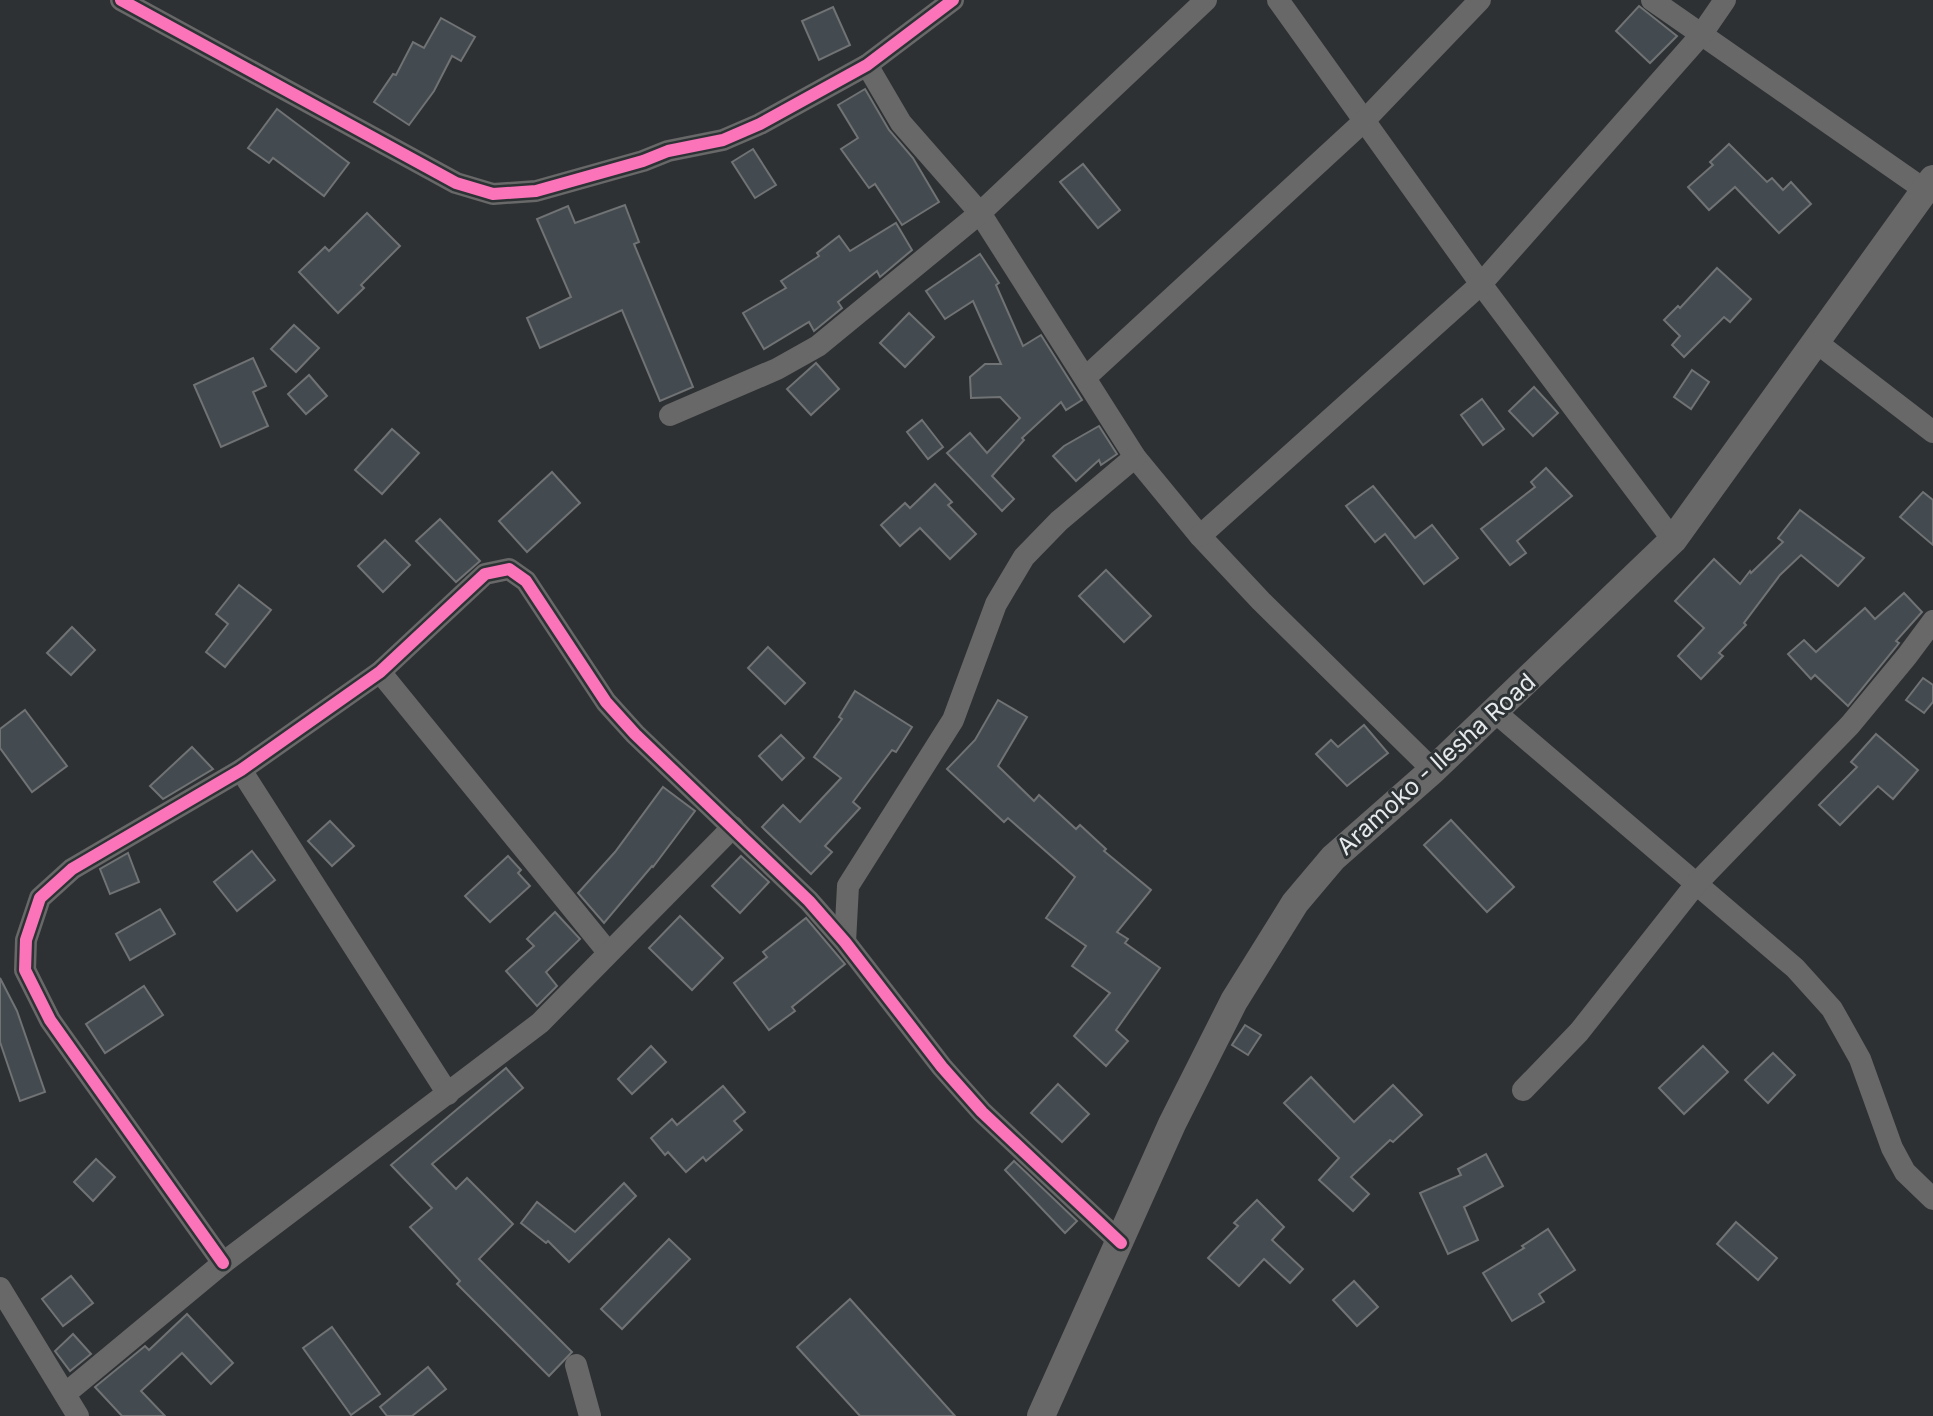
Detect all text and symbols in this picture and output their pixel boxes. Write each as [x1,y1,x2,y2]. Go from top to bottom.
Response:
street label: Aramoko - Ilesha Road [1331,667,1541,861]

